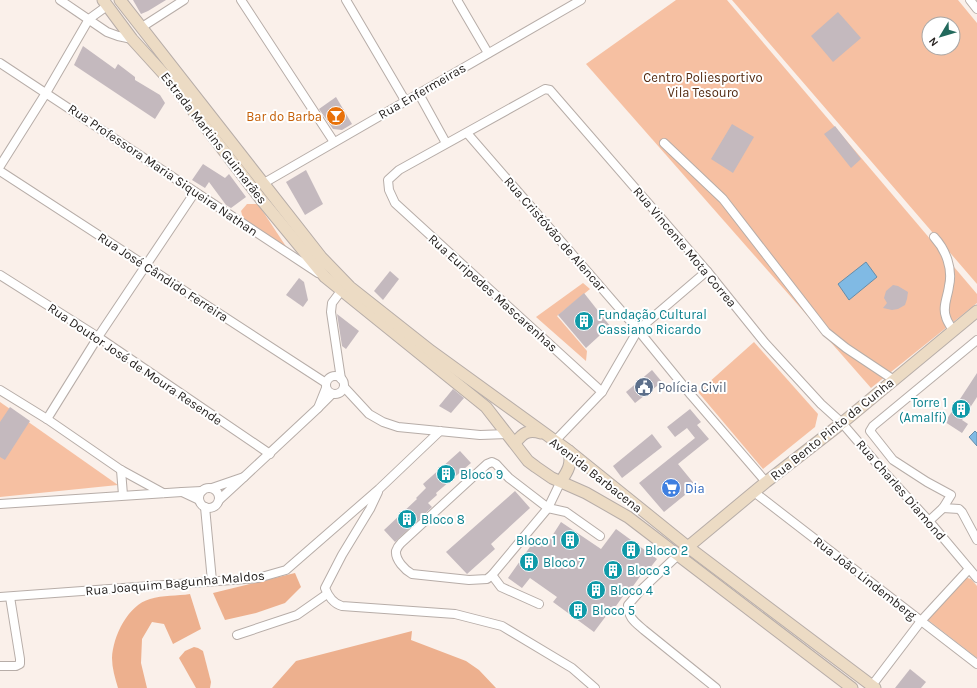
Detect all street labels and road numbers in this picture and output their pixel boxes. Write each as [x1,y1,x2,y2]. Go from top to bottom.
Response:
street label: Rua Enfermeiras [376,60,469,122]
street label: Estrada Martins Guimarães [158,69,270,207]
street label: Rua Professora Maria Siqueira Nathan [65,101,261,240]
street label: Rua Cristóvão de Alencar [501,174,609,295]
street label: Rua Vincente Mota Correa [630,184,740,310]
street label: Rua José Cândido Ferreira [95,229,231,325]
street label: Rua Euripedes Mascarenhas [425,231,561,355]
street label: Rua Doutor José de Moura Resende [45,300,225,428]
street label: Rua Bento Pinto da Cunha [767,375,897,483]
street label: Avenida Barbacena [547,434,645,516]
street label: Rua Charles Diamond [853,437,949,543]
street label: Rua João Lindemberg [811,533,920,623]
street label: Rua Joaquim Bagunha Maldos [85,568,266,599]

